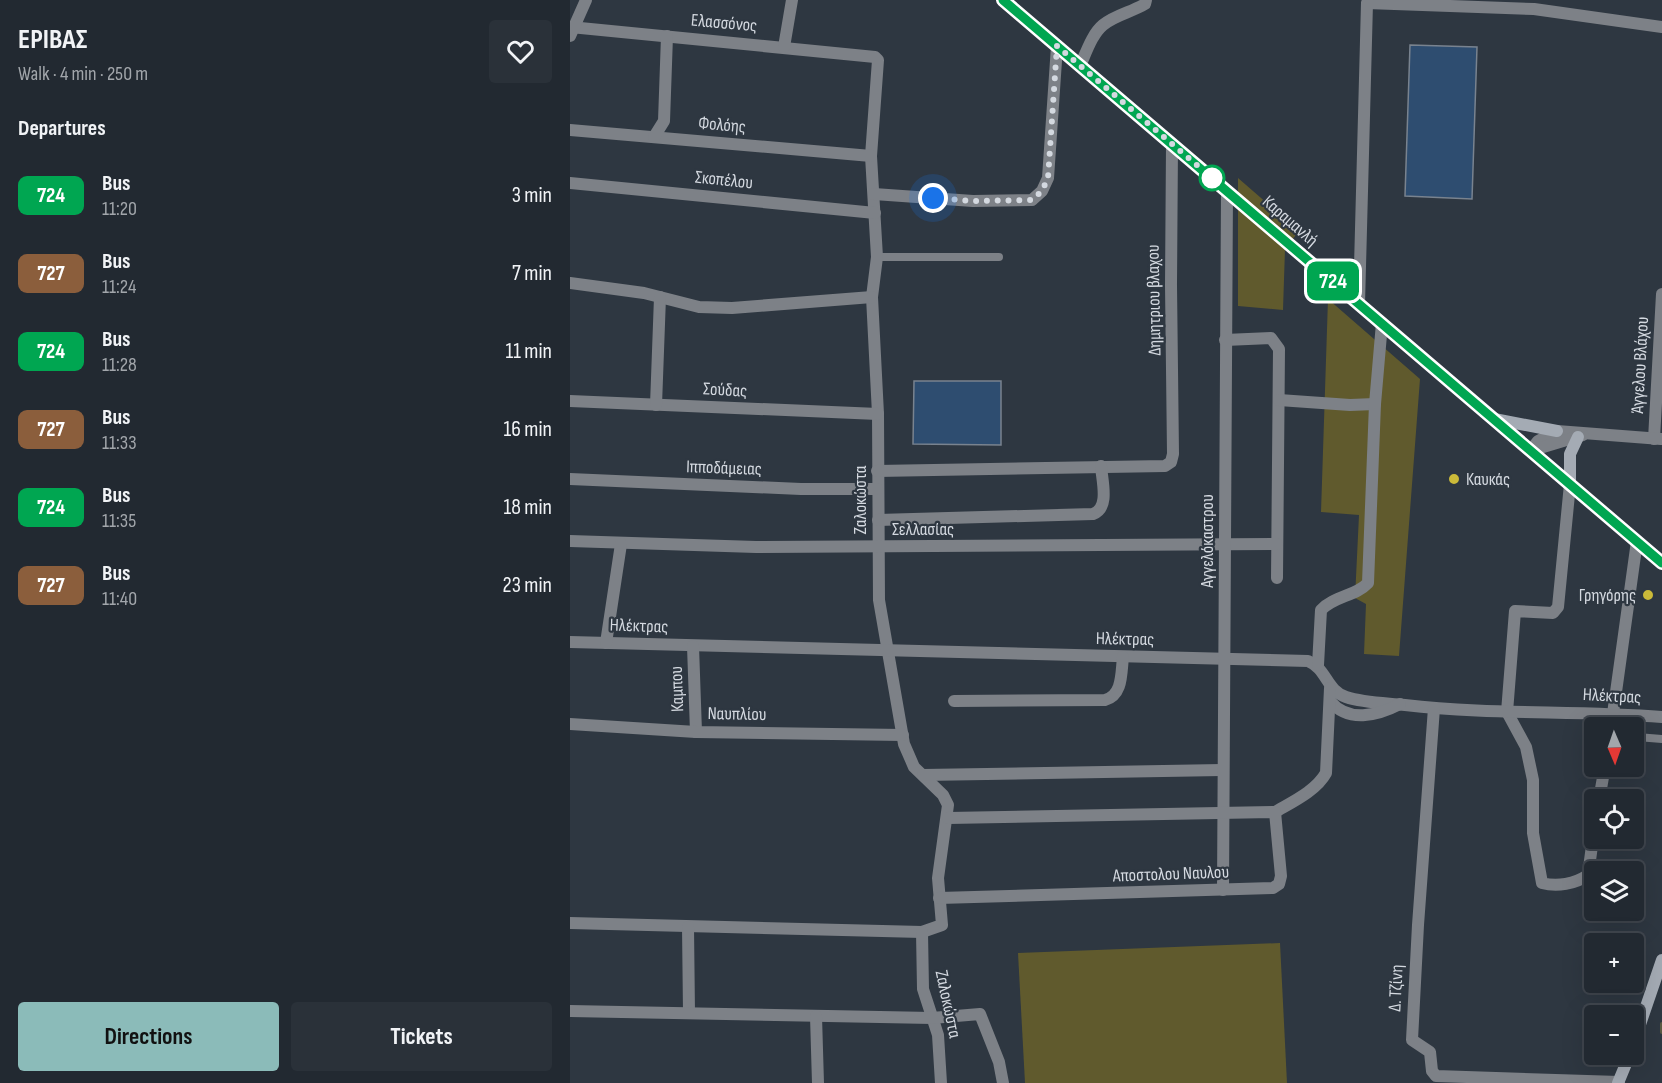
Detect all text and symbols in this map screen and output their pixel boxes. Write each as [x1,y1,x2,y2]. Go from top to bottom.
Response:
street label: Ελασσόνος [690,10,758,36]
button: heart [489,20,552,83]
text: ΕΡΙΒΑΣ [18,23,87,56]
text: Walk · 4 min · 250 m [18,62,148,86]
street label: Φολόης [697,112,747,138]
text: Departures [18,115,106,142]
unlabelled marker [1199,165,1225,191]
street label: Σκοπέλου [694,167,754,193]
text: Bus [102,170,131,197]
text: 3 min [512,182,552,209]
text: 724 [37,183,65,208]
your location [918,183,948,213]
street label: Καραμανλή [1258,191,1322,251]
text: 11:20 [102,197,137,221]
street label: Δημητριου βλαχου [1143,244,1165,356]
text: Bus [102,248,131,275]
text: 7 min [512,260,552,287]
text: 727 [37,261,65,286]
line badge: 724 [1298,262,1368,300]
text: 724 [1319,269,1347,294]
text: 11:24 [102,275,136,299]
street label: Άγγελου Βλάχου [1627,316,1653,414]
text: Bus [102,326,131,353]
text: 11 min [505,338,552,365]
text: 724 [37,339,65,364]
text: 11:28 [102,353,137,377]
street label: Σούδας [702,378,748,402]
text: Bus [102,404,131,431]
text: 16 min [504,416,552,443]
text: 727 [37,417,65,442]
text: 11:33 [102,431,137,455]
street label: Ιπποδάμειας [686,456,762,480]
street label: Ζαλοκώστα [850,465,871,534]
place label: Καυκάς [1466,469,1510,490]
marker: Καυκάς [1447,472,1461,486]
text: Bus [102,482,131,509]
text: 18 min [504,494,552,521]
street label: Αγγελόκαστρου [1197,494,1218,589]
text: 724 [37,495,65,520]
text: 11:35 [102,509,136,533]
street label: Σελλασίας [892,519,954,540]
text: Bus [102,560,131,587]
text: 23 min [503,572,552,599]
text: 727 [37,573,65,598]
place label: Γρηγόρης [1579,585,1636,606]
text: 11:40 [102,587,137,611]
marker: Γρηγόρης [1641,588,1655,602]
street label: Ηλέκτρας [609,614,669,638]
street label: Ηλέκτρας [1096,628,1154,650]
street label: Καμπου [666,666,688,712]
street label: Ηλέκτρας [1582,684,1642,708]
street label: Ναυπλίου [707,703,767,725]
north arrow [1584,717,1644,777]
map controls [1584,717,1644,1065]
button: locate [1584,789,1644,849]
street label: Αποστολου Ναυλου [1112,861,1229,887]
button: layers [1584,861,1644,921]
button: + [1584,933,1644,993]
street label: Δ. Τζίνη [1384,964,1408,1012]
street label: Ζαλοκώστα [931,968,966,1040]
button: Directions [18,1002,279,1071]
button: Tickets [291,1002,552,1071]
button: − [1584,1005,1644,1065]

